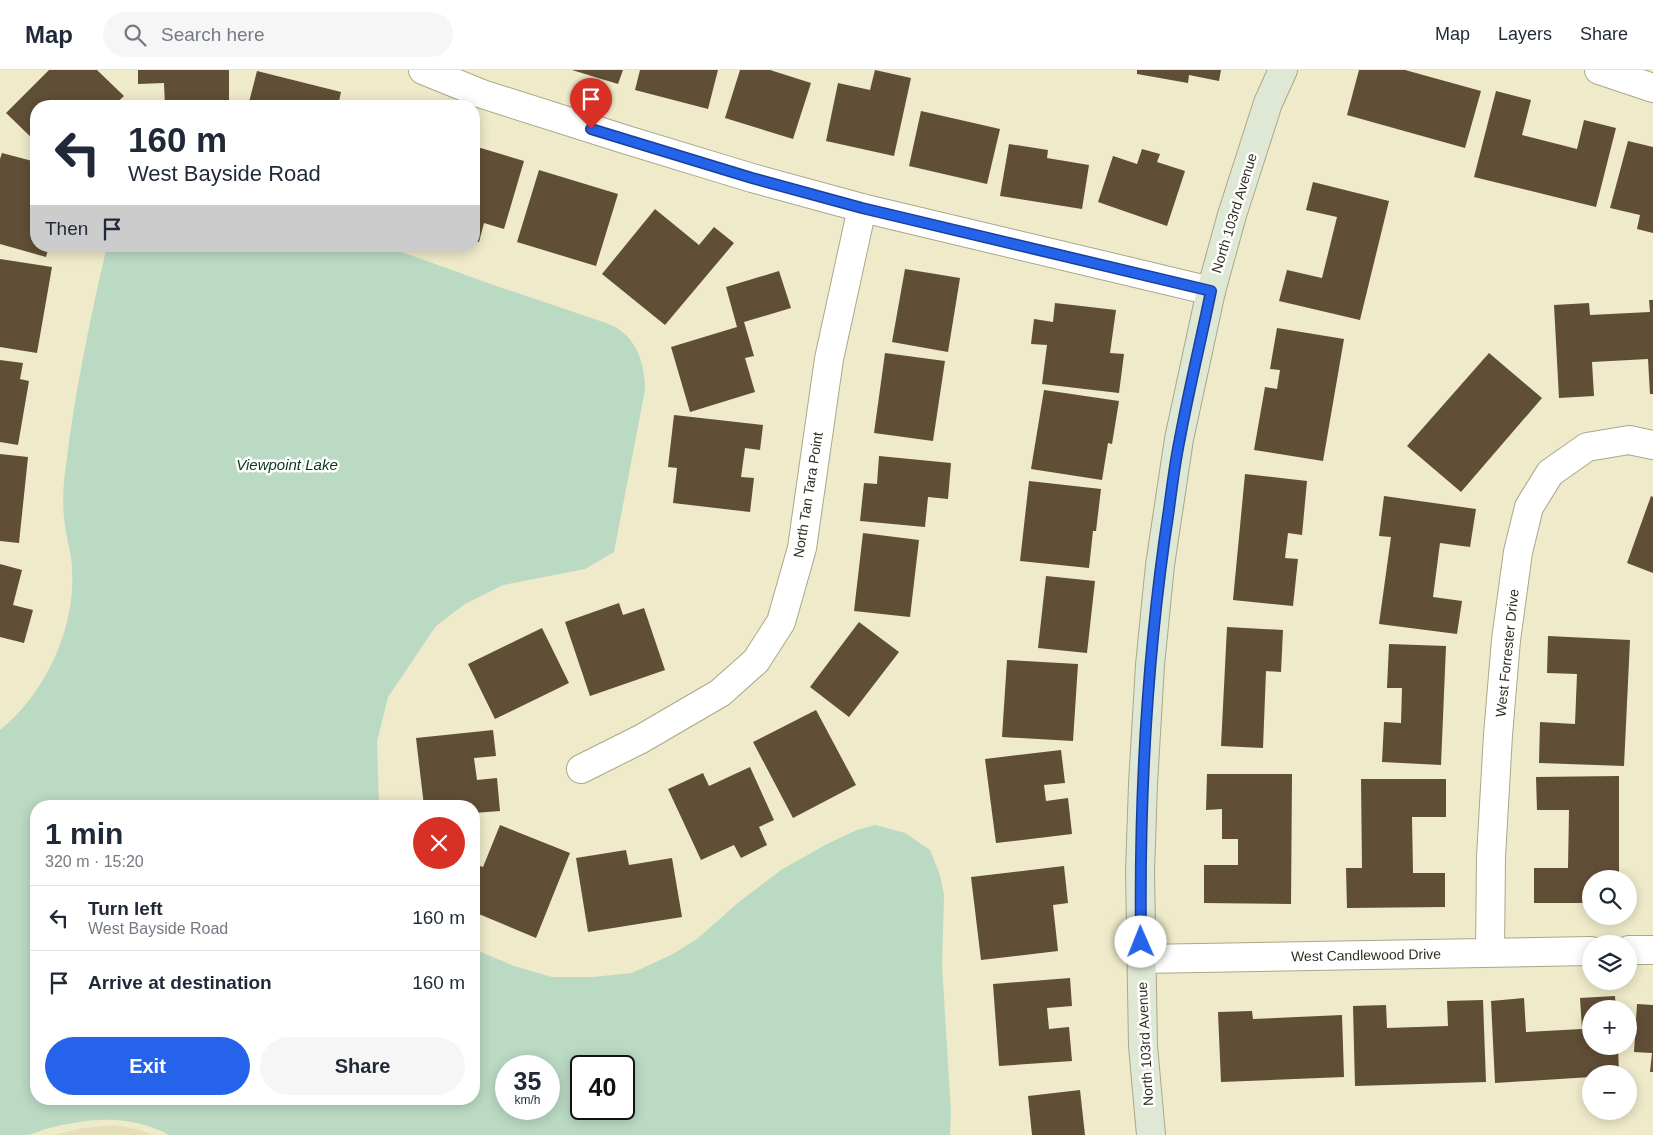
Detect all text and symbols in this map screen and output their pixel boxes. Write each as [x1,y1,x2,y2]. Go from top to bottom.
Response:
search box [103,12,453,57]
text: Map [25,21,73,48]
icon: search [121,21,149,49]
text: Search here [161,24,265,45]
text: Map [1435,24,1470,44]
text: Layers [1498,24,1552,44]
text: Share [1580,24,1628,44]
pin [570,78,612,129]
icon: arrive [577,85,605,113]
icon: left [45,120,110,185]
text: 160 m [128,120,227,159]
street label: North 103rd Avenue [1208,151,1260,275]
text: West Bayside Road [128,161,321,186]
icon: arrive [98,215,126,243]
text: Then [45,218,88,239]
street label: North Tan Tara Point [790,431,826,559]
water label: Viewpoint Lake [236,456,338,473]
street label: West Forrester Drive [1492,588,1522,718]
text: 1 min [45,817,123,850]
button: close [413,817,465,869]
text: 320 m · 15:20 [45,853,144,870]
map controls [1582,870,1637,1120]
button: search [1582,870,1637,925]
text: Turn left [88,898,163,919]
icon: left [45,904,73,932]
text: 160 m [412,907,465,928]
position arrow [1114,915,1166,967]
text: West Bayside Road [88,920,228,937]
button: layers [1582,935,1637,990]
street label: West Candlewood Drive [1291,946,1441,964]
icon: arrive [45,969,73,997]
text: Arrive at destination [88,972,272,993]
text: 160 m [412,972,465,993]
street label: North 103rd Avenue [1134,981,1156,1106]
button: + [1582,1000,1637,1055]
button: Exit [45,1037,250,1095]
button: Share [260,1037,465,1095]
speed limit sign: 40 [570,1055,635,1120]
button: − [1582,1065,1637,1120]
text: 35 [514,1067,541,1095]
text: km/h [514,1093,541,1107]

